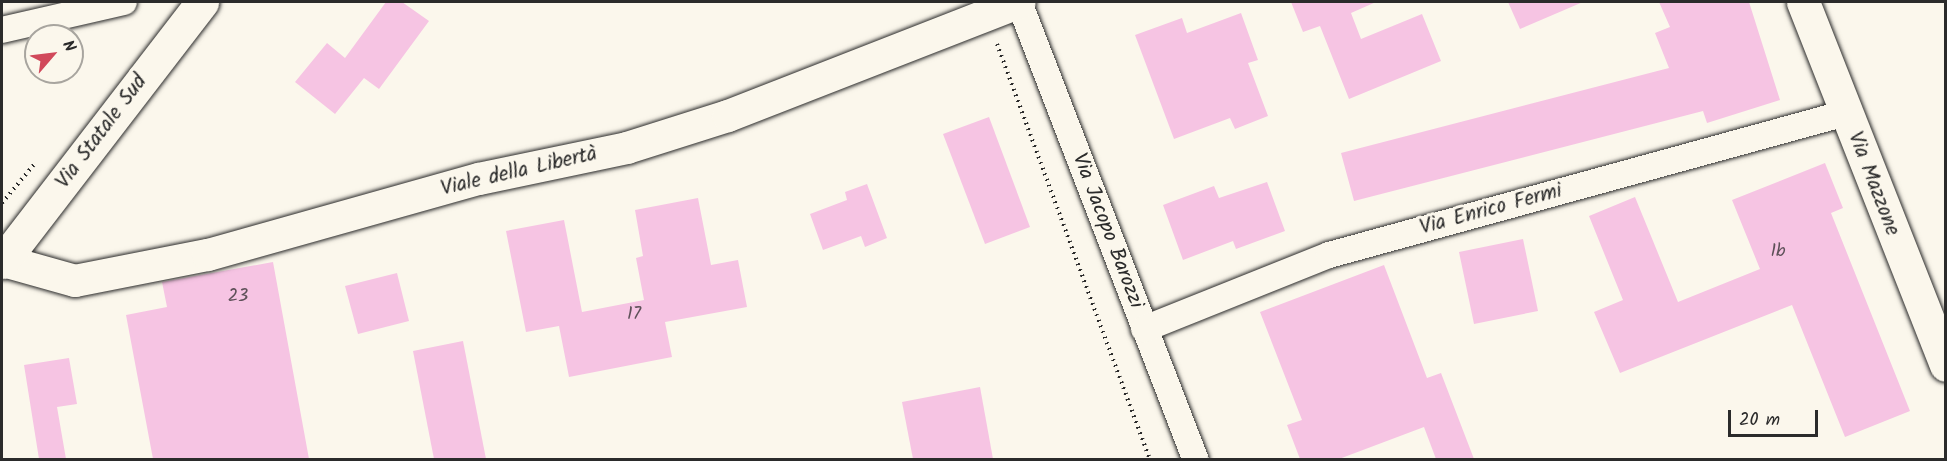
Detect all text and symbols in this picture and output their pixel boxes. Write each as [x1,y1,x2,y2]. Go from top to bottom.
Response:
north arrow [24,24,84,84]
text: N [55,36,82,57]
street label: Via Statale Sud [51,70,153,194]
street label: Via Mazzone [1842,128,1904,240]
street label: Viale della Libertà [438,142,600,202]
street label: Via Jacopo Barozzi [1066,150,1148,312]
street label: Via Enrico Fermi [1417,179,1565,241]
house number: 1b [1770,241,1786,263]
house number: 23 [228,286,248,308]
house number: 17 [627,304,641,326]
scale bar [1731,398,1821,436]
text: 20 m [1739,406,1780,435]

